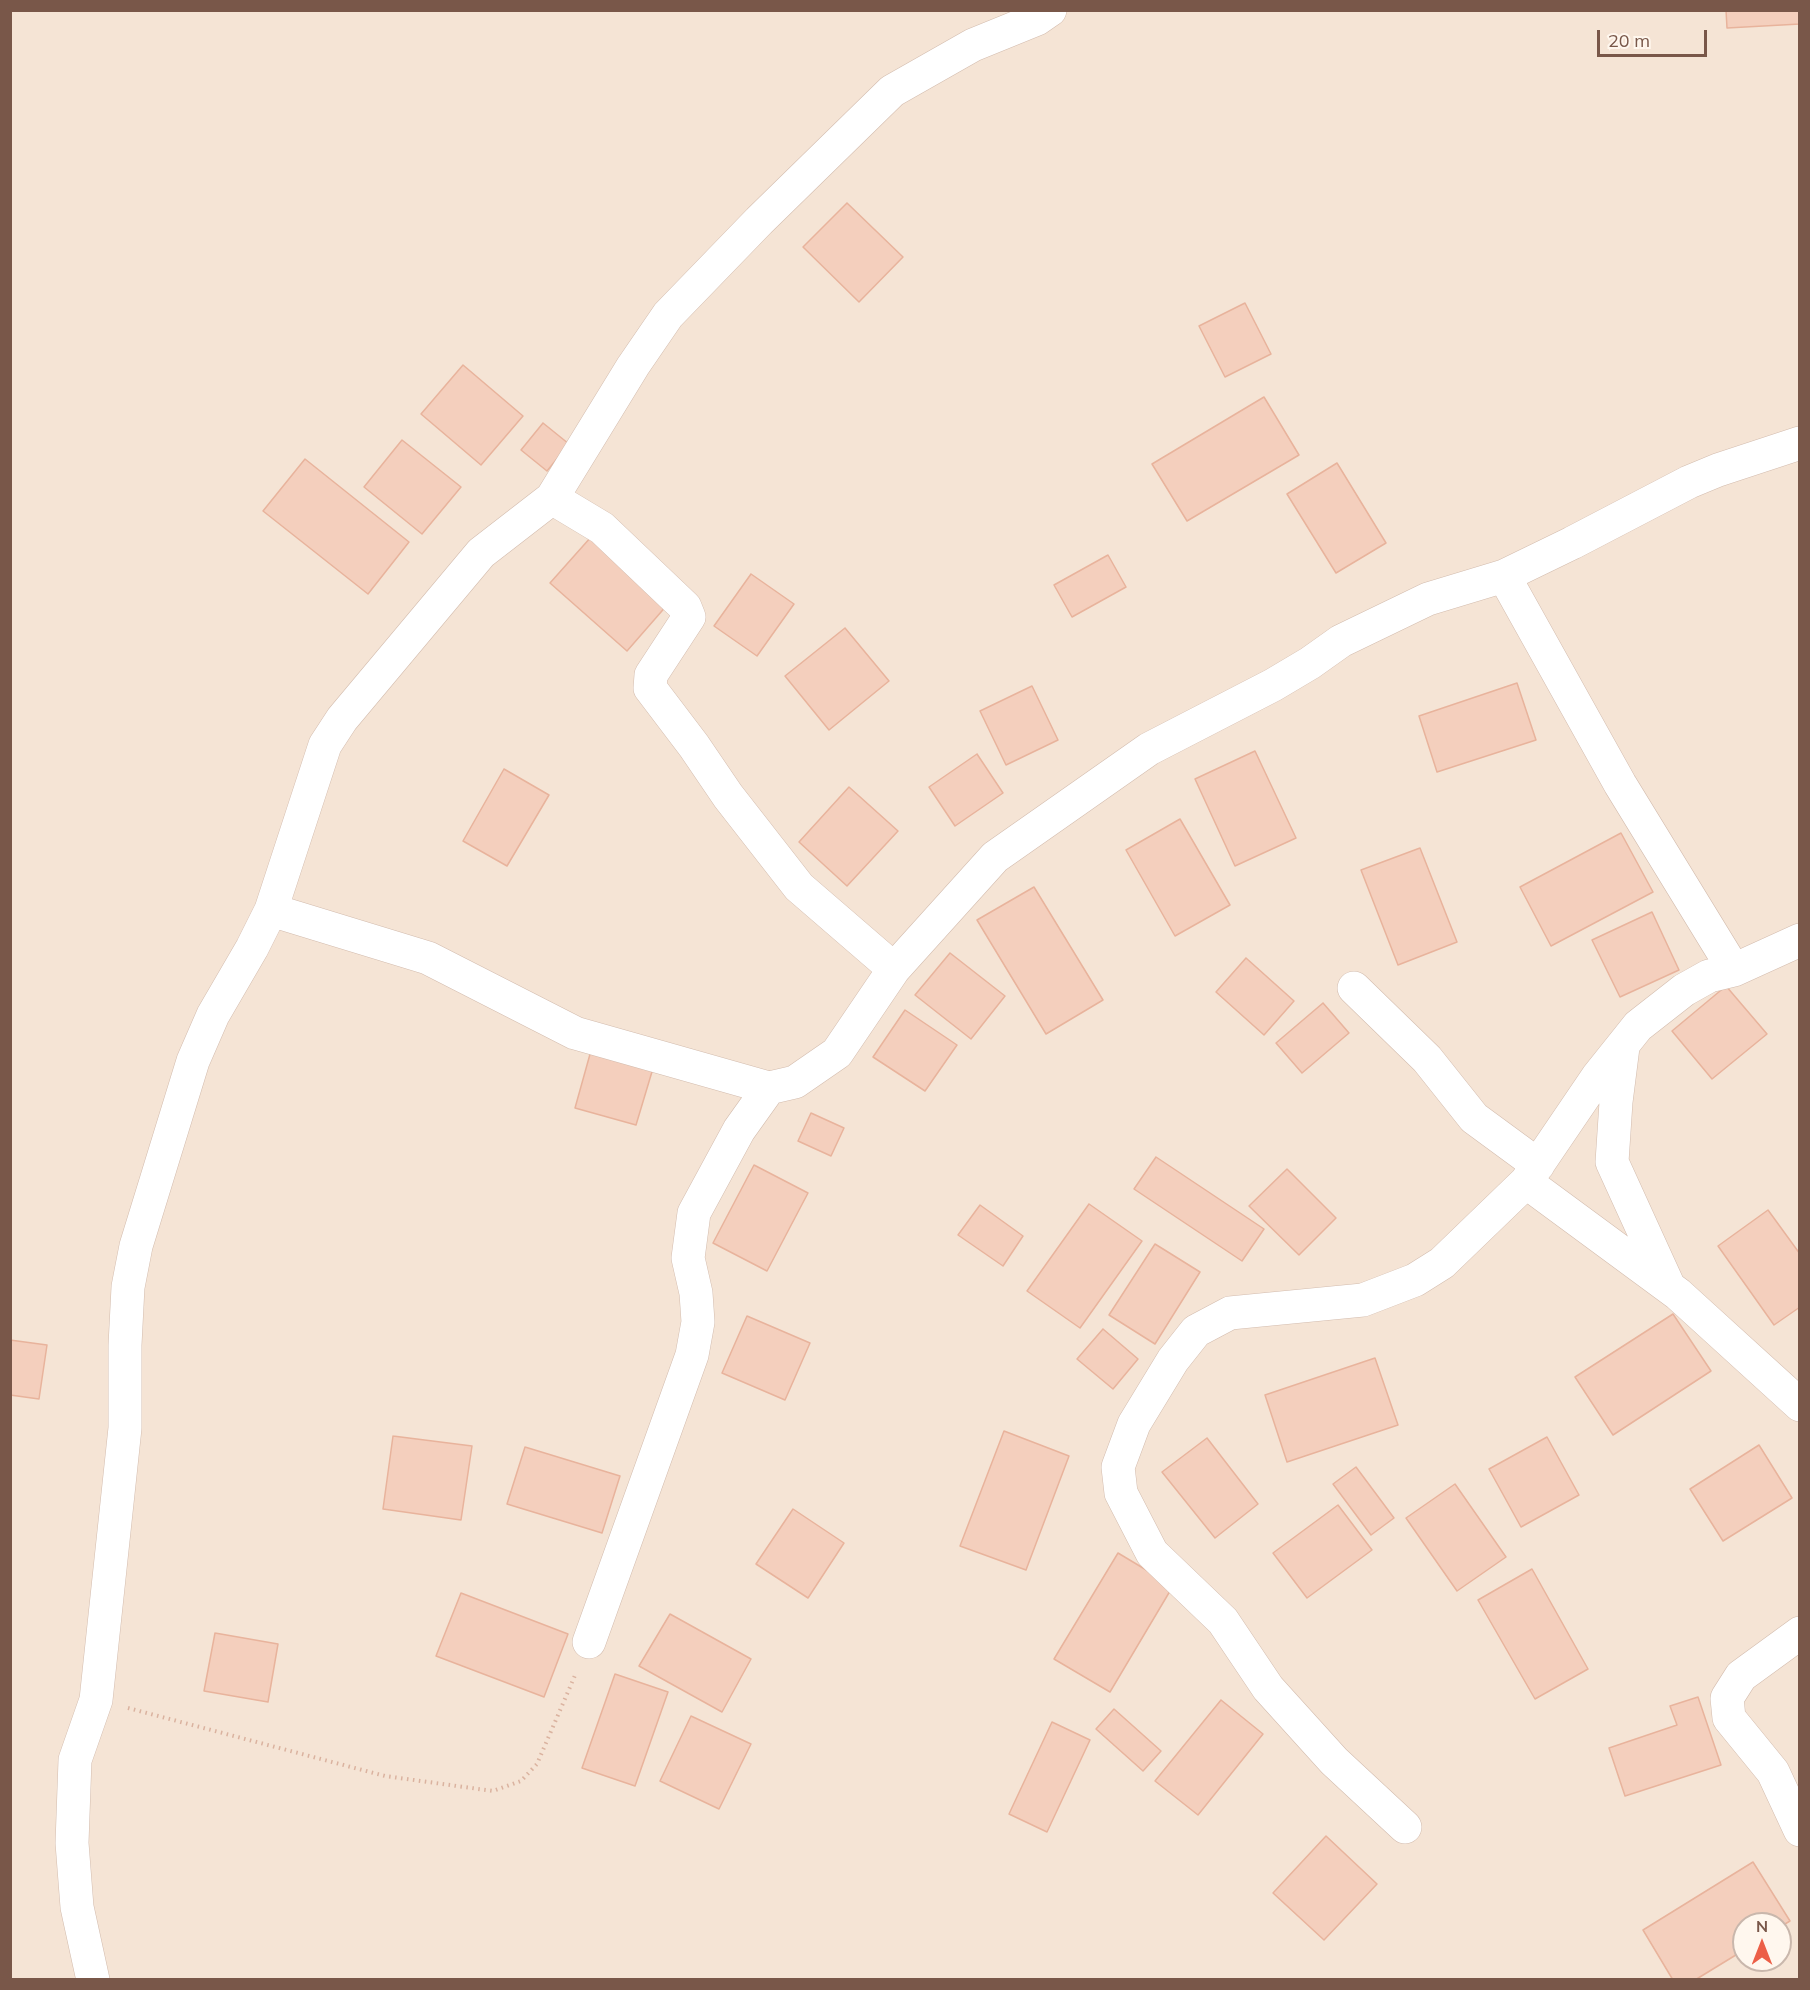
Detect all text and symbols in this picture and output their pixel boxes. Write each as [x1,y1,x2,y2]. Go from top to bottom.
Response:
scale bar [1600,18,1710,56]
text: 20 m [1608,29,1650,52]
north arrow [1732,1912,1792,1972]
text: N [1756,1916,1768,1936]

